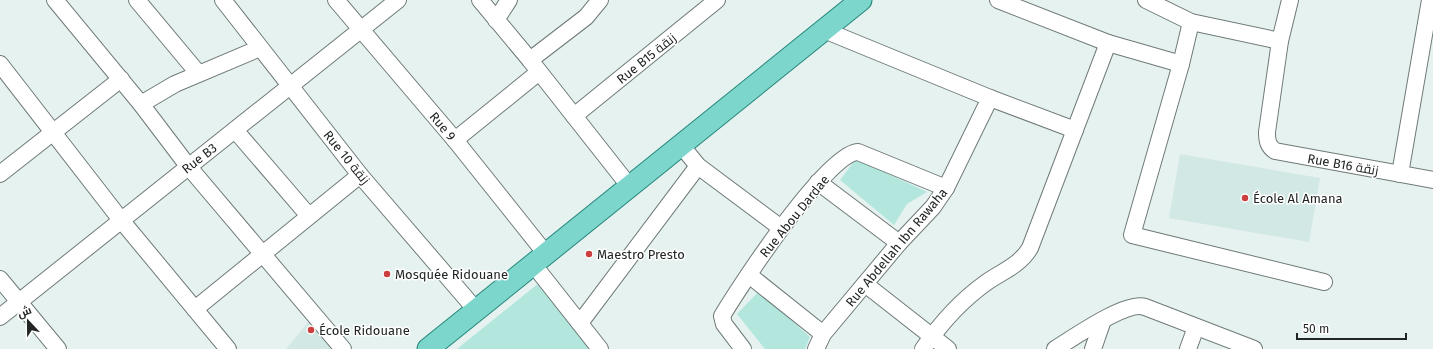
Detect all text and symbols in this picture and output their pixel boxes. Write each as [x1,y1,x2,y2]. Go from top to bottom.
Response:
street label: Rue B15 زنقة [614,30,679,87]
street label: Rue 9 [426,109,459,144]
street label: Rue 10 زنقة [320,127,373,187]
street label: Rue B3 [179,140,220,177]
street label: Rue B16 زنقة [1306,151,1380,178]
street label: Rue Abou Dardae [757,172,832,261]
street label: Rue Abdellah Ibn Rawaha [842,185,950,310]
place label: École Al Amana [1253,191,1343,206]
marker: École Al Amana [1240,193,1250,203]
place label: Maestro Presto [597,247,685,262]
marker: Maestro Presto [584,249,594,259]
place label: Mosquée Ridouane [395,267,508,282]
marker: Mosquée Ridouane [382,269,392,279]
north arrow [8,301,48,341]
text: ش [15,304,33,321]
scale bar [1297,315,1406,341]
text: 50 m [1303,322,1329,336]
place label: École Ridouane [319,323,410,338]
marker: École Ridouane [306,325,316,335]

